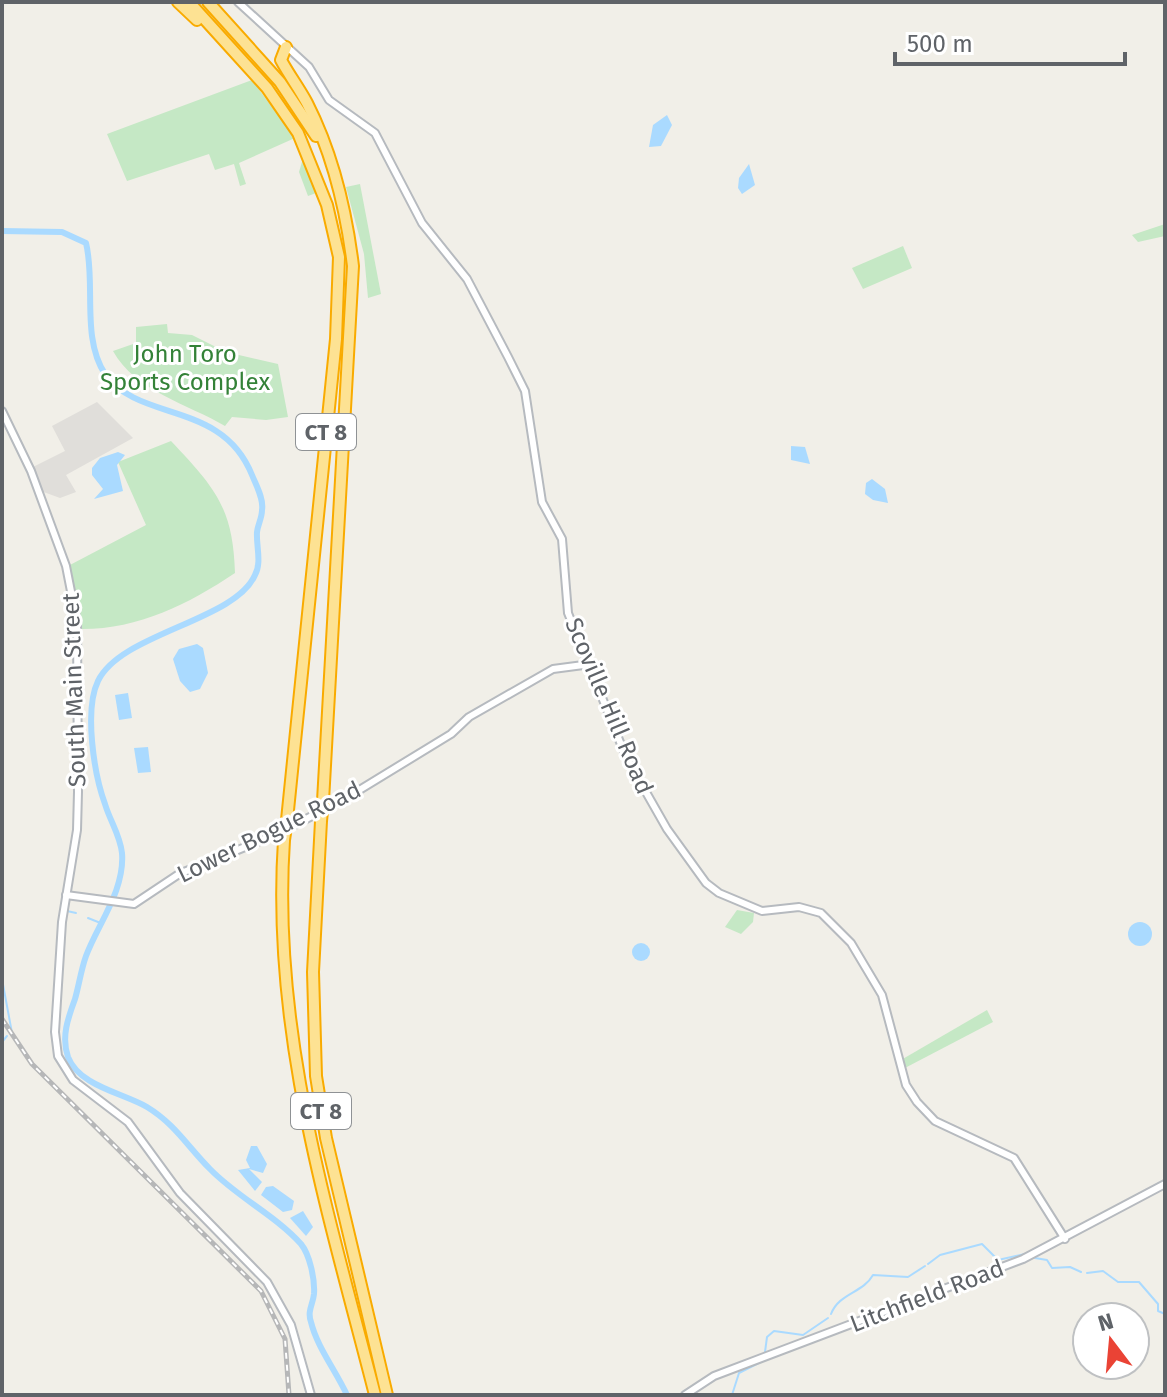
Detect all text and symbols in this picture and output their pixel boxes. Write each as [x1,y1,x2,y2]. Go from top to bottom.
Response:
scale bar [895,16,1125,66]
text: 500 m [907,30,973,58]
park label: John Toro Sports Complex [100,340,270,396]
road number: CT 8 [296,414,356,450]
street label: South Main Street [57,592,91,788]
street label: Scoville Hill Road [559,614,659,798]
street label: Lower Bogue Road [173,775,365,889]
road number: CT 8 [291,1093,351,1129]
street label: Litchfield Road [846,1254,1008,1338]
north arrow [1071,1301,1151,1381]
text: N [1095,1307,1116,1337]

